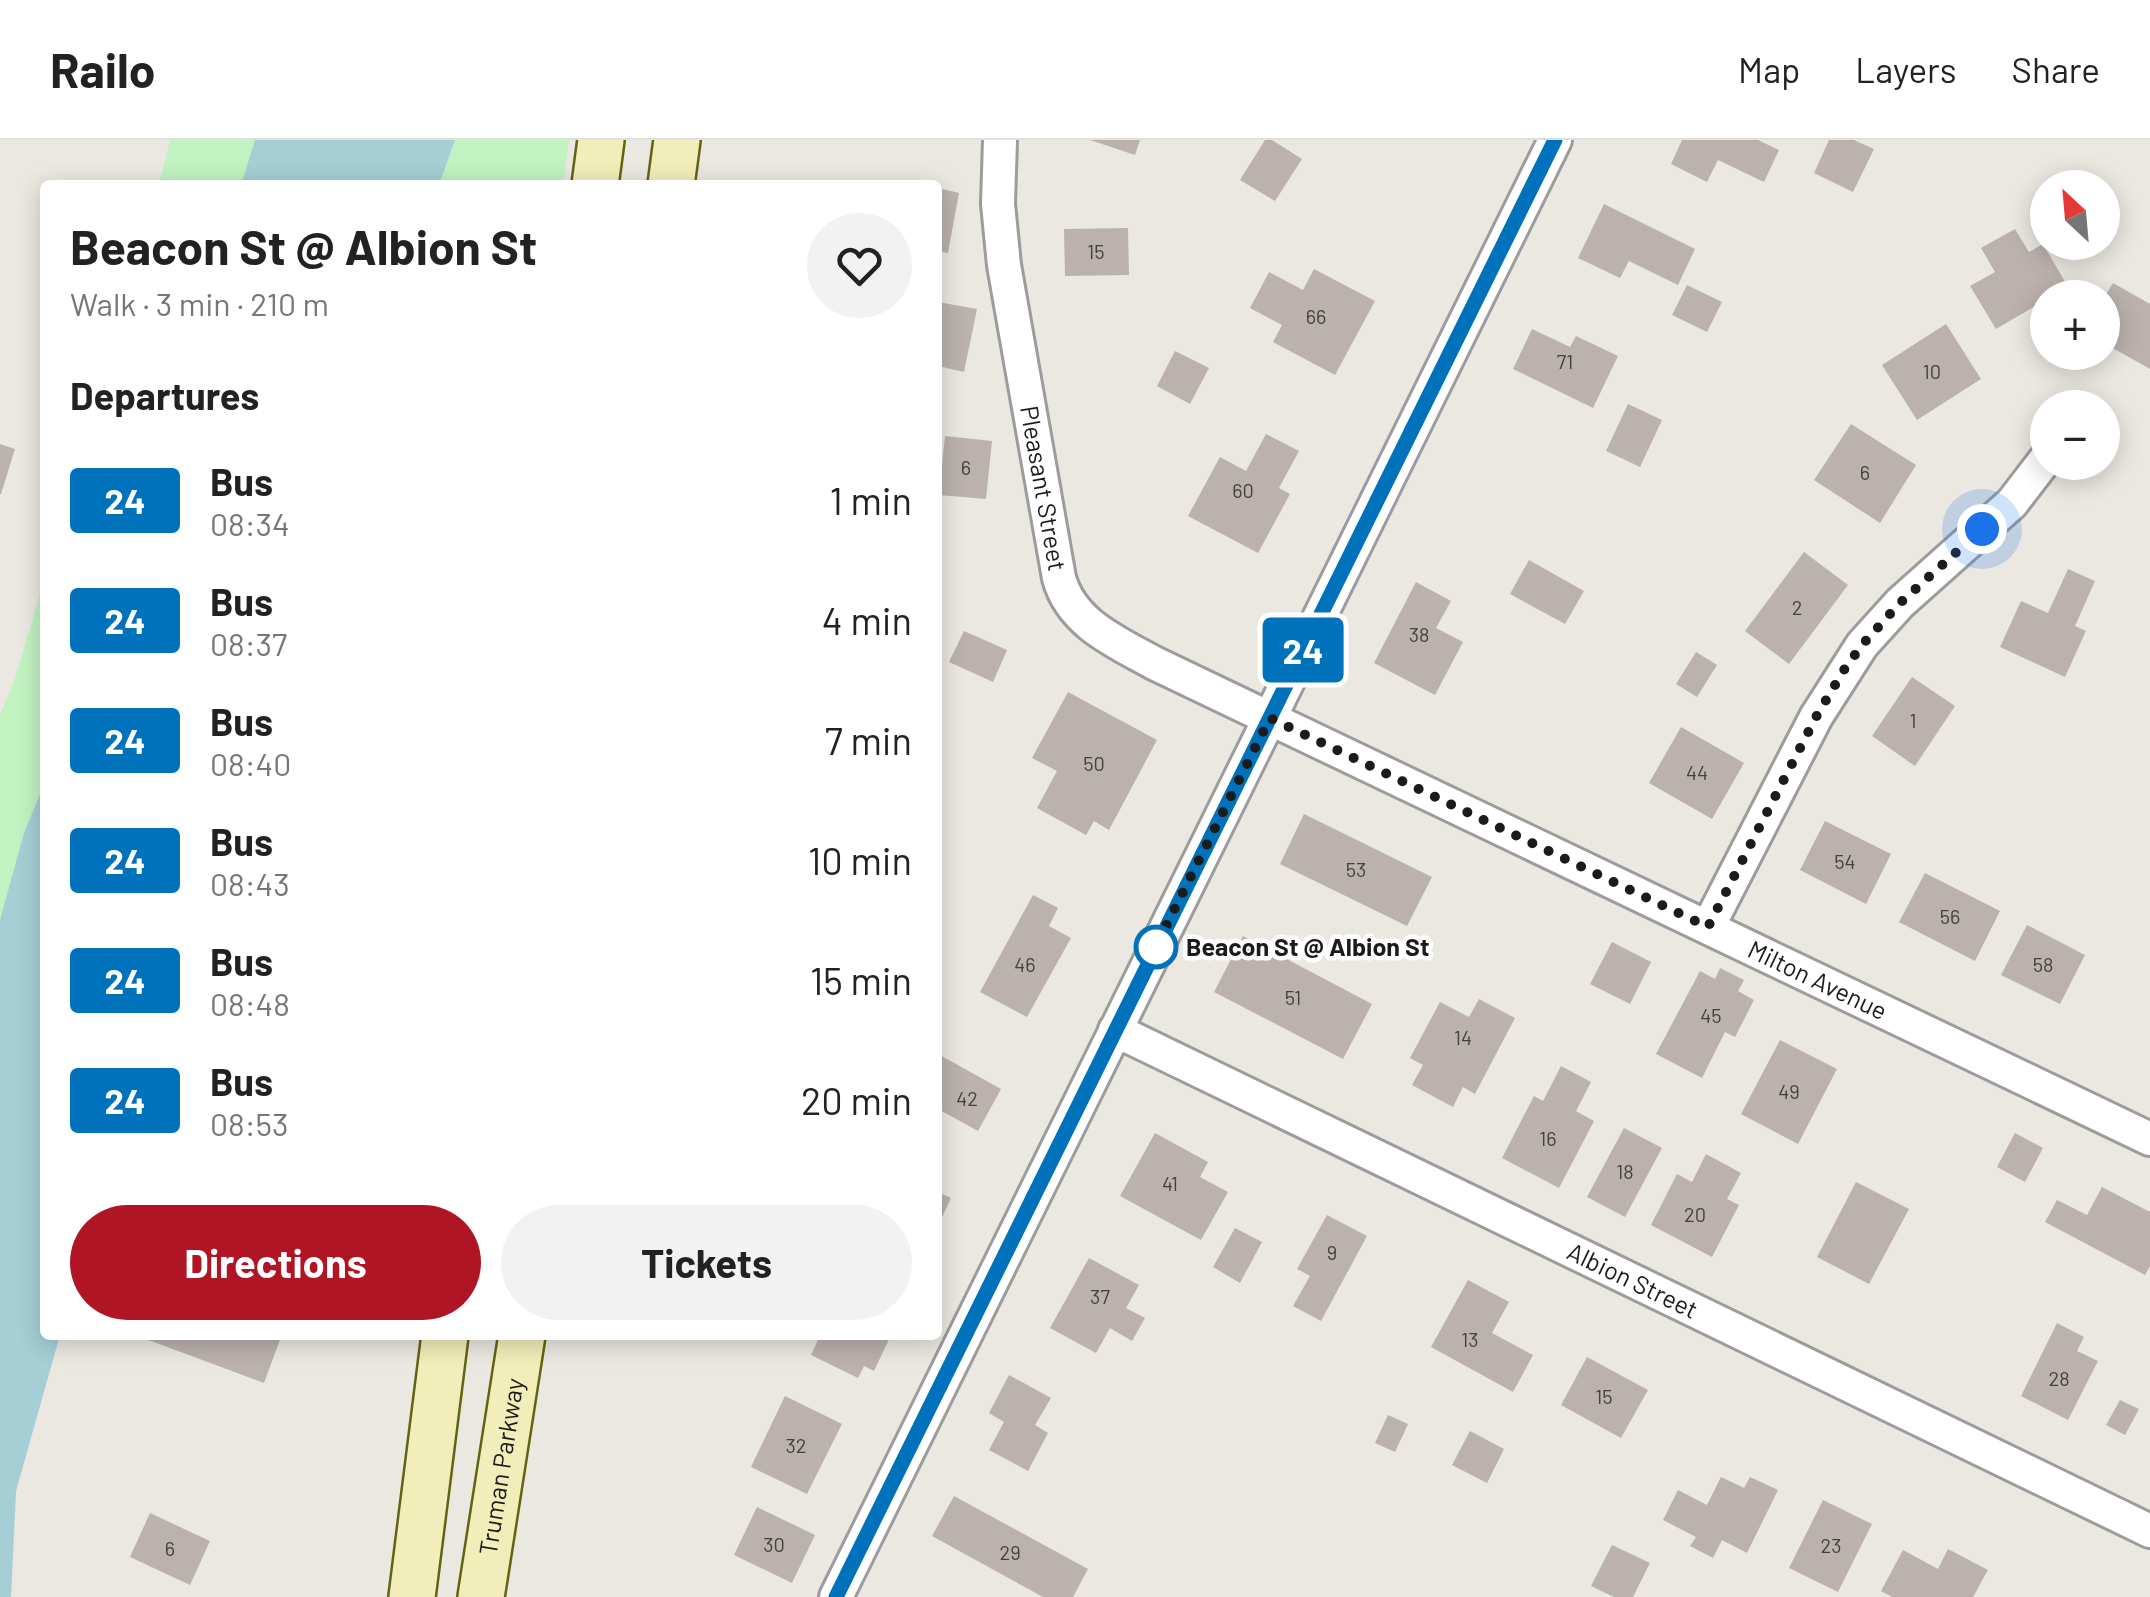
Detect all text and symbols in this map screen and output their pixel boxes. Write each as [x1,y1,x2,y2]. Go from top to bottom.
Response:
text: Railo [50,40,156,98]
text: Map [1738,48,1800,90]
text: Layers [1855,48,1957,90]
text: Share [2012,48,2100,90]
north arrow [2030,170,2120,260]
map controls [2030,170,2120,480]
button: heart [807,213,912,318]
text: Beacon St @ Albion St [70,217,537,275]
house number: 15 [1087,239,1105,263]
button: + [2030,280,2120,370]
text: Walk · 3 min · 210 m [70,284,329,322]
house number: 66 [1306,304,1326,328]
house number: 71 [1557,349,1573,373]
house number: 10 [1923,359,1941,383]
text: Departures [70,372,259,418]
button: − [2030,390,2120,480]
street label: Pleasant Street [1015,403,1073,573]
house number: 6 [961,455,971,479]
text: Bus [210,458,273,504]
house number: 6 [1860,460,1870,484]
text: 1 min [830,477,912,523]
house number: 60 [1232,478,1254,502]
text: 24 [105,479,145,521]
text: 08:34 [210,504,290,542]
your location [1957,504,2007,554]
text: Bus [210,578,273,624]
house number: 2 [1792,595,1802,619]
text: 4 min [822,597,912,643]
text: 24 [105,599,145,641]
line badge: 24 [1258,618,1348,682]
house number: 38 [1409,622,1429,646]
text: 08:37 [210,624,287,662]
text: 24 [1283,629,1323,671]
text: Bus [210,698,273,744]
house number: 1 [1910,708,1917,732]
text: 7 min [825,717,912,763]
text: 24 [105,719,145,761]
text: 08:40 [210,744,291,782]
house number: 50 [1083,751,1105,775]
house number: 44 [1686,760,1708,784]
text: Bus [210,818,273,864]
text: 10 min [808,837,912,883]
text: 24 [105,839,145,881]
house number: 54 [1834,849,1856,873]
house number: 53 [1346,857,1366,881]
text: 08:43 [210,864,290,902]
house number: 56 [1940,904,1960,928]
marker: Beacon St @ Albion St [1135,926,1177,968]
place label: Beacon St @ Albion St [1186,931,1429,961]
street label: Milton Avenue [1744,933,1892,1025]
text: Bus [210,938,273,984]
house number: 46 [1014,952,1036,976]
house number: 58 [2033,952,2053,976]
text: 15 min [810,957,912,1003]
text: 24 [105,959,145,1001]
text: 08:48 [210,984,290,1022]
house number: 51 [1285,985,1301,1009]
house number: 45 [1700,1003,1722,1027]
house number: 14 [1454,1025,1472,1049]
text: Bus [210,1058,273,1104]
text: 20 min [801,1077,912,1123]
text: 24 [105,1079,145,1121]
house number: 49 [1778,1079,1800,1103]
house number: 42 [956,1086,978,1110]
text: 08:53 [210,1104,289,1142]
house number: 16 [1539,1126,1557,1150]
house number: 18 [1616,1159,1634,1183]
house number: 41 [1162,1171,1178,1195]
house number: 20 [1684,1202,1706,1226]
button: Directions [70,1205,481,1320]
button: Tickets [501,1205,912,1320]
street label: Albion Street [1563,1235,1703,1324]
house number: 9 [1327,1240,1337,1264]
house number: 37 [1090,1284,1110,1308]
house number: 13 [1461,1327,1479,1351]
house number: 28 [2048,1366,2070,1390]
street label: Truman Parkway [472,1376,529,1557]
house number: 15 [1595,1384,1613,1408]
house number: 32 [785,1433,807,1457]
house number: 30 [763,1532,785,1556]
house number: 23 [1821,1533,1841,1557]
house number: 6 [165,1536,175,1560]
house number: 29 [999,1540,1021,1564]

